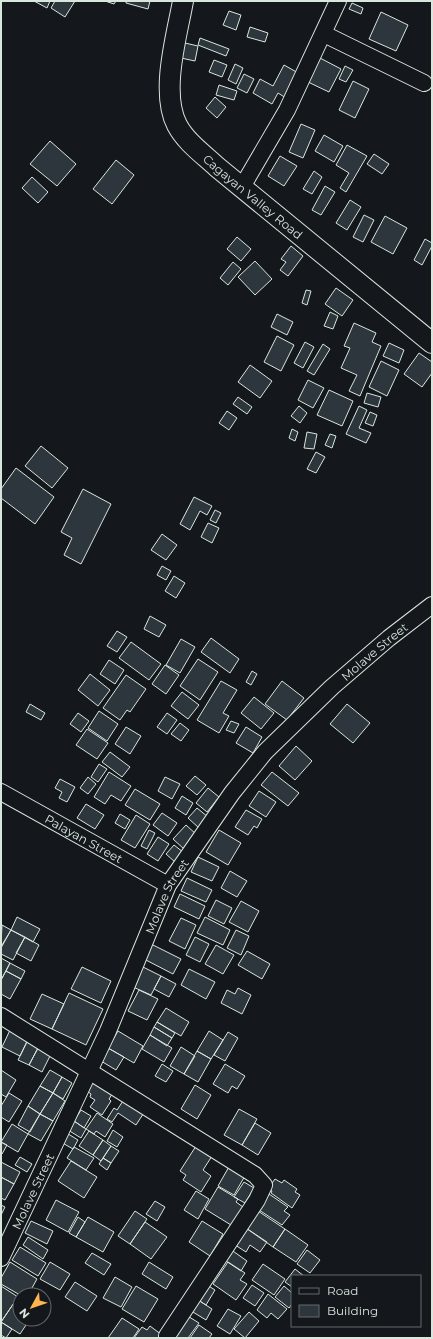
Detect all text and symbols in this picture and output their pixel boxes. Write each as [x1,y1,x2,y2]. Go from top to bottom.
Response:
street label: Cagayan Valley Road [200,151,306,242]
street label: Molave Street [338,619,410,684]
street label: Palayan Street [43,811,126,866]
street label: Molave Street [141,856,192,936]
street label: Molave Street [8,1151,57,1231]
legend [291,1275,421,1327]
text: Road [327,1283,358,1298]
north arrow [12,1287,52,1327]
text: Building [327,1303,378,1318]
text: N [16,1306,33,1321]

